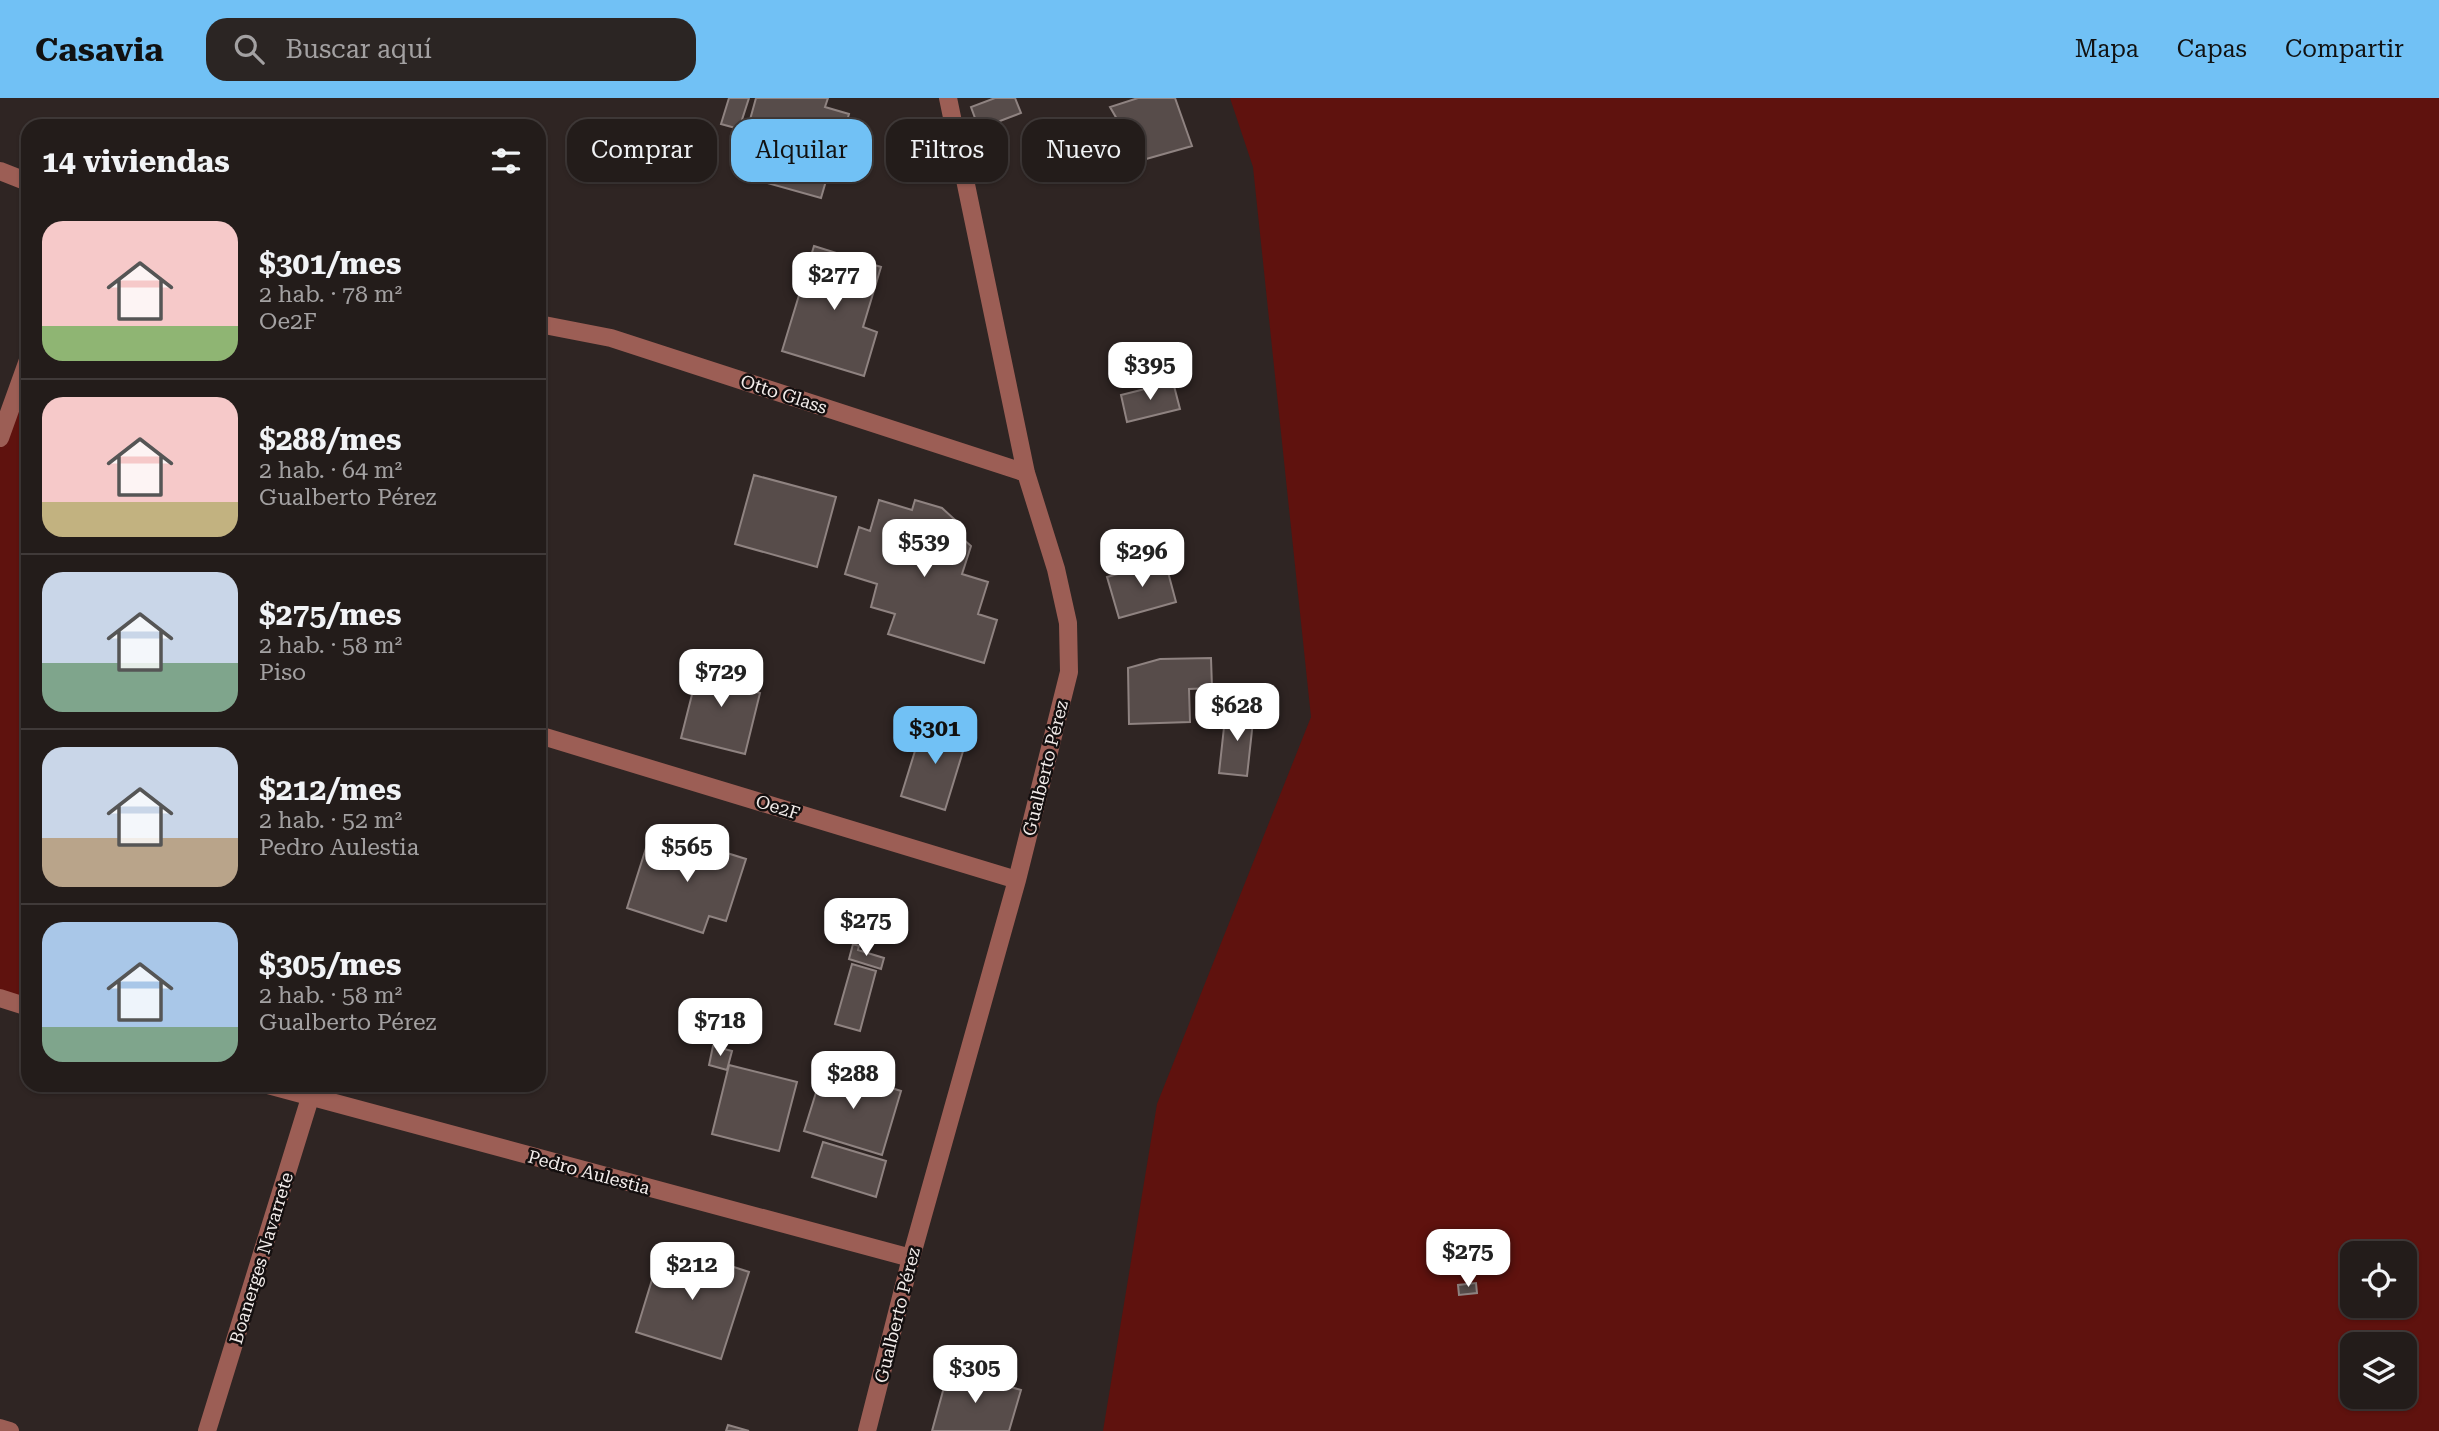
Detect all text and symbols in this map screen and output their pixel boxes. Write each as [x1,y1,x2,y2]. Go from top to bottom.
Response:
search box [206,18,696,81]
text: Casavia [35,30,164,69]
icon: search [230,30,268,68]
text: Buscar aquí [286,34,432,64]
text: Mapa [2075,35,2139,63]
text: Capas [2177,35,2247,63]
text: Compartir [2285,35,2404,63]
chip: Comprar [567,119,717,182]
chip: Alquilar [731,119,872,182]
chip: Filtros [886,119,1008,182]
chip: Nuevo [1022,119,1145,182]
icon: filters [487,142,525,180]
text: 14 viviendas [42,144,230,179]
text: $301/mes [259,246,401,281]
icon: home [98,249,182,333]
pin: $277 [793,252,875,312]
text: $277 [808,261,860,288]
text: 2 hab. · 78 m² [259,281,402,308]
text: Oe2F [259,308,317,335]
pin: $395 [1109,342,1191,402]
text: $395 [1124,351,1176,378]
street label: Otto Glass [738,370,830,418]
text: $288/mes [259,422,401,457]
icon: home [98,425,182,509]
text: 2 hab. · 64 m² [259,457,402,484]
text: Gualberto Pérez [259,484,436,511]
pin: $539 [883,519,965,579]
text: $539 [898,528,950,555]
pin: $296 [1101,530,1183,589]
text: $296 [1116,538,1168,565]
text: $275/mes [259,597,401,632]
icon: home [98,600,182,684]
text: 2 hab. · 58 m² [259,632,402,659]
pin: $729 [680,650,762,709]
text: $729 [695,658,747,685]
text: Piso [259,659,306,686]
pin: $628 [1196,684,1278,743]
text: $628 [1211,692,1263,719]
street label: Gualberto Pérez [1018,698,1072,838]
pin: $301 [894,706,976,766]
text: $301 [909,715,961,742]
text: $212/mes [259,772,401,807]
icon: home [98,775,182,859]
street label: Oe2F [753,790,803,824]
text: 2 hab. · 52 m² [259,807,402,834]
pin: $565 [646,824,728,884]
text: $565 [661,833,713,860]
text: Pedro Aulestia [259,834,419,861]
pin: $275 [825,898,907,958]
text: $275 [840,907,892,934]
text: $305/mes [259,947,401,982]
icon: home [98,950,182,1034]
text: 2 hab. · 58 m² [259,982,402,1009]
pin: $718 [679,998,761,1058]
text: $718 [694,1007,746,1034]
text: Gualberto Pérez [259,1009,436,1036]
pin: $288 [812,1052,894,1111]
text: $288 [827,1060,879,1087]
street label: Pedro Aulestia [526,1146,652,1198]
street label: Boanerges Navarrete [225,1170,297,1346]
pin: $275 [1427,1230,1509,1289]
text: $275 [1442,1238,1494,1265]
map controls [2340,1241,2417,1409]
button: locate [2340,1241,2417,1318]
pin: $212 [651,1242,733,1302]
street label: Gualberto Pérez [870,1245,924,1385]
text: $212 [666,1251,718,1278]
button: layers [2340,1332,2417,1409]
pin: $305 [934,1346,1016,1405]
text: $305 [949,1354,1001,1381]

